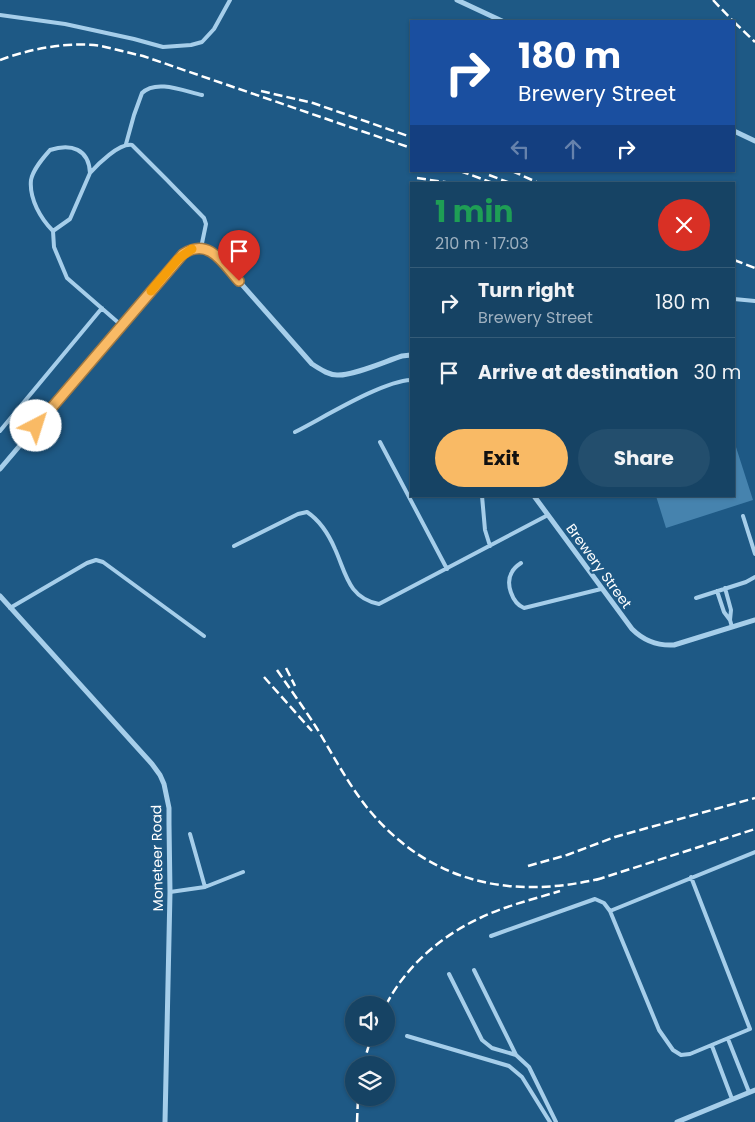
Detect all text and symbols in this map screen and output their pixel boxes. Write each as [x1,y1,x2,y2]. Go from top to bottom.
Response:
text: 180 m [518,31,621,80]
icon: right [435,40,500,105]
text: Brewery Street [518,78,676,109]
icon: left [506,135,534,163]
icon: ahead [559,135,587,163]
icon: right [612,135,640,163]
text: 1 min [435,190,513,233]
button: close [658,199,710,251]
pin [218,230,260,281]
text: 210 m · 17:03 [435,232,529,255]
icon: arrive [225,237,253,265]
text: Turn right [478,277,574,304]
icon: right [435,289,463,317]
text: 180 m [655,289,710,316]
text: Brewery Street [478,306,593,329]
icon: arrive [435,359,463,387]
text: Arrive at destination [478,359,679,386]
text: 30 m [694,359,741,386]
position arrow [9,399,61,451]
button: Exit [435,429,568,487]
button: Share [578,429,710,487]
street label: Brewery Street [561,519,637,613]
street label: Moneteer Road [146,805,168,911]
map controls [345,996,395,1106]
button: sound [345,996,395,1046]
button: layers [345,1056,395,1106]

